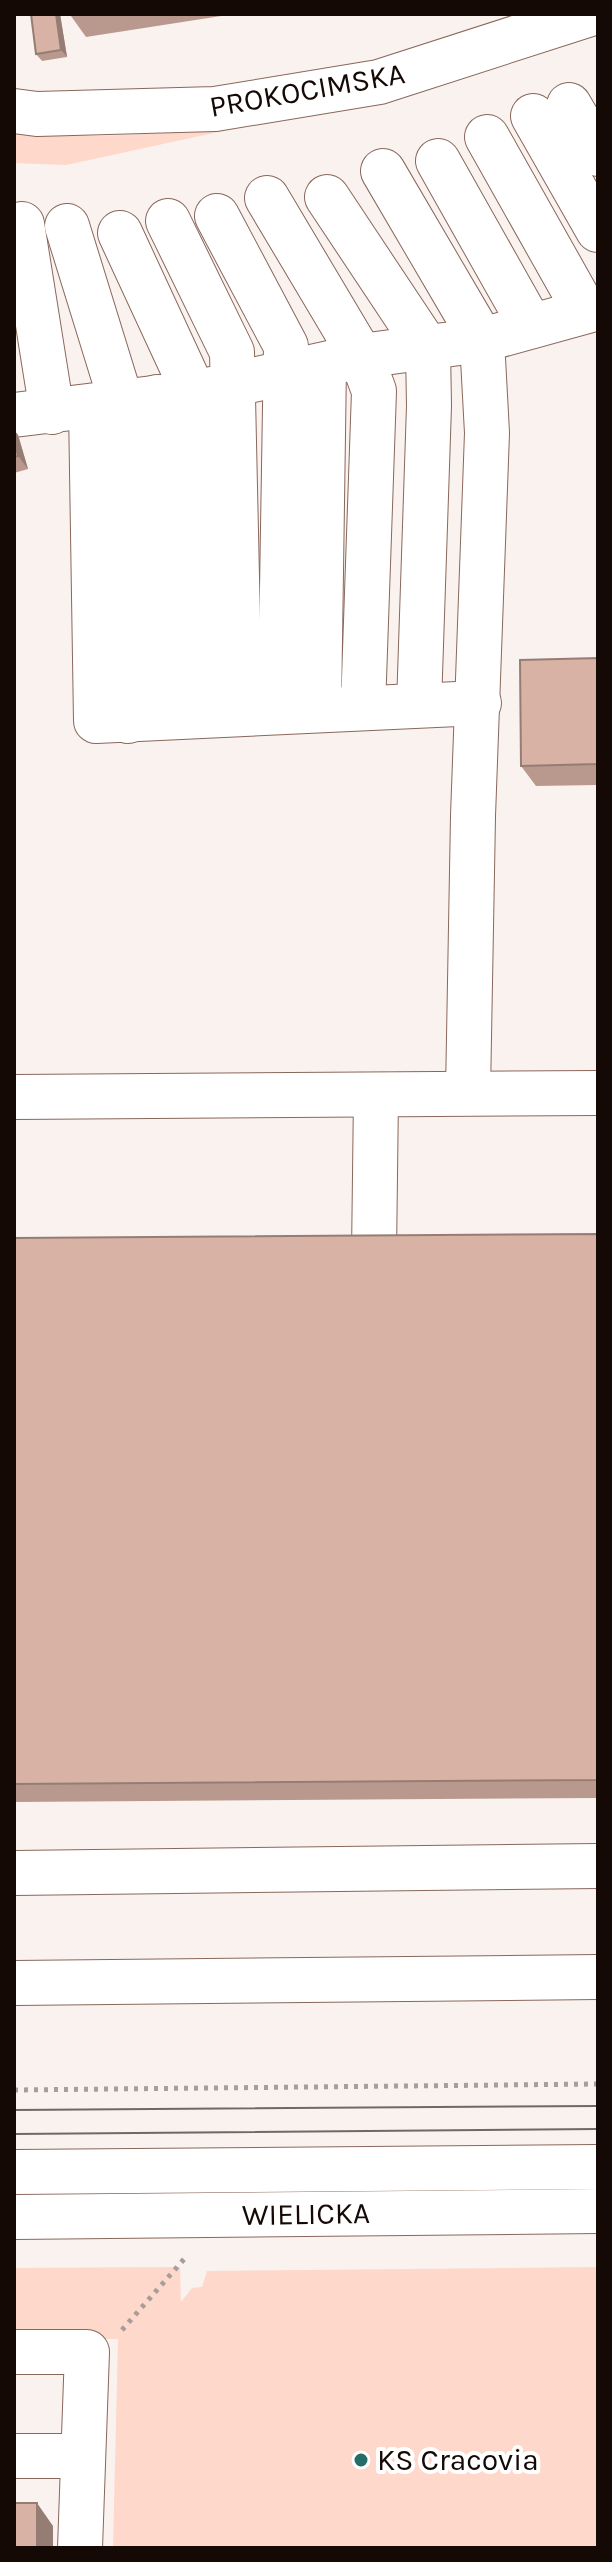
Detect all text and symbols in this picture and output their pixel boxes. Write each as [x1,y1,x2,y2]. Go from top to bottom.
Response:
street label: PROKOCIMSKA [207,55,407,125]
street label: WIELICKA [242,2195,370,2233]
place label: KS Cracovia [377,2442,539,2478]
marker: KS Cracovia [352,2451,370,2469]

